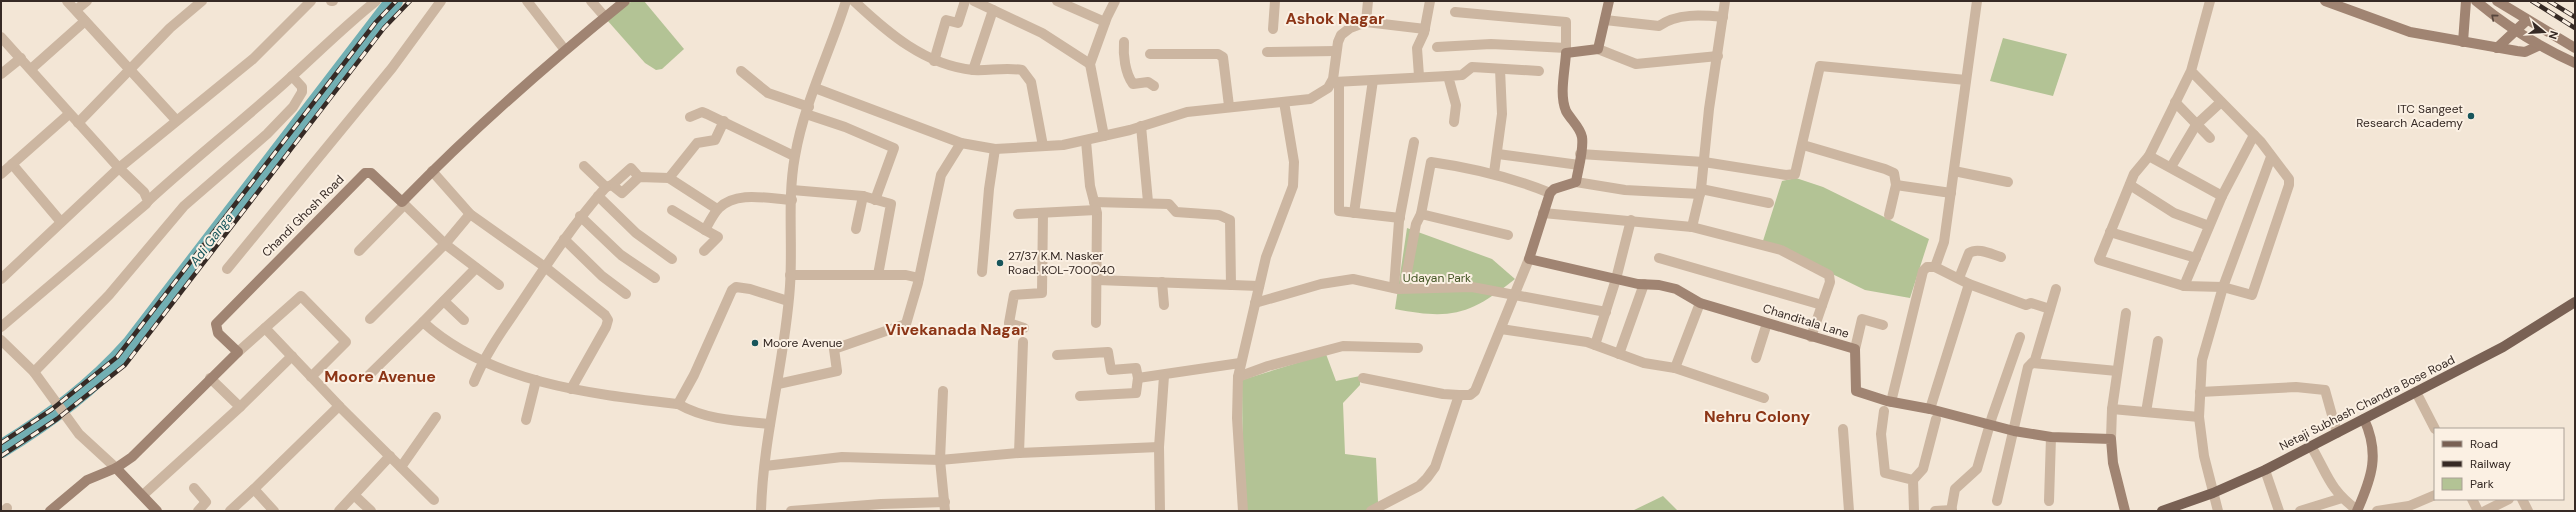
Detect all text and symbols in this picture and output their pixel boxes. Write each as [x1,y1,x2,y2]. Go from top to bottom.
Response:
district label: Ashok Nagar [1285,8,1385,29]
north arrow [2524,12,2564,52]
one-way arrow [2492,14,2499,21]
text: N [2546,29,2561,41]
place label: ITC Sangeet Research Academy [2356,101,2463,131]
marker: ITC Sangeet Research Academy [2466,111,2476,121]
street label: Chandi Ghosh Road [259,172,347,260]
water label: Adi Ganga [185,209,237,270]
place label: 27/37 K.M. Nasker Road. KOL-700040 [1008,248,1115,278]
marker: 27/37 K.M. Nasker Road. KOL-700040 [995,258,1005,268]
park label: Udayan Park [1403,270,1471,286]
street label: Chanditala Lane [1761,300,1851,342]
district label: Vivekanada Nagar [885,319,1027,340]
place label: Moore Avenue [763,335,843,351]
marker: Moore Avenue [750,338,760,348]
street label: Netaji Subhash Chandra Bose Road [2277,352,2457,454]
district label: Moore Avenue [324,366,436,387]
district label: Nehru Colony [1704,406,1810,427]
legend [2434,428,2564,500]
text: Road [2470,436,2498,452]
text: Railway [2470,456,2511,472]
text: Park [2470,476,2494,492]

